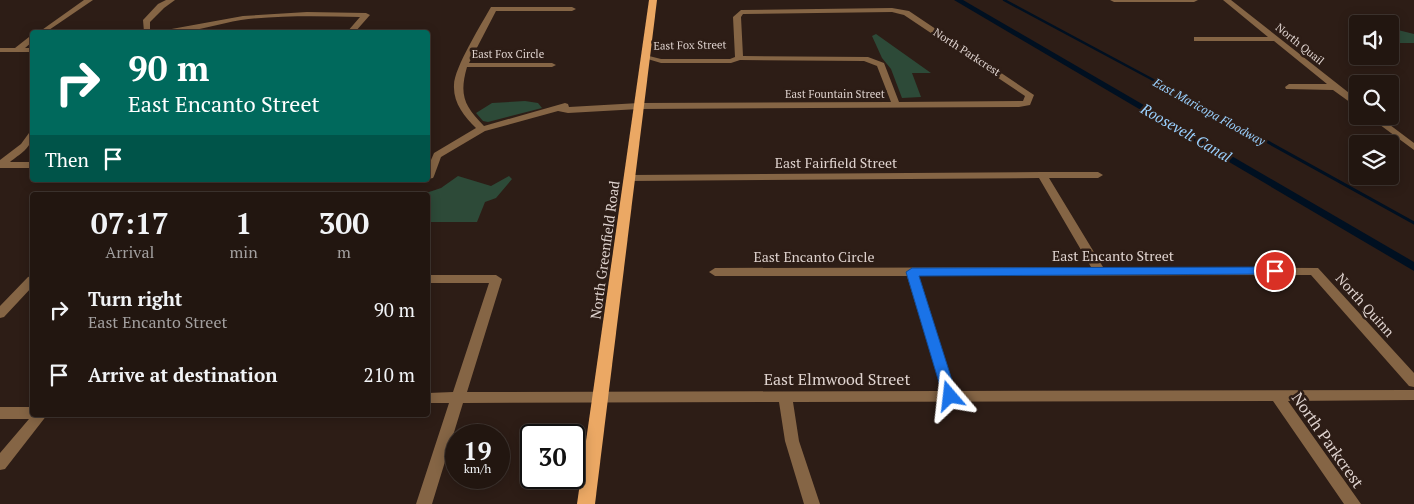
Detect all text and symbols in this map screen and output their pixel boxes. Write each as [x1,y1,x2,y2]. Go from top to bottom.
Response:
map controls [1349,15,1399,185]
button: sound [1349,15,1399,65]
street label: North Quail [1273,20,1327,68]
street label: North Parkcrest [931,25,1003,79]
street label: East Fox Street [653,37,727,53]
text: 90 m [128,45,209,91]
street label: East Fox Circle [472,47,545,61]
icon: right [45,50,110,115]
water label: East Maricopa Floodway [1150,74,1268,149]
button: search [1349,75,1399,125]
street label: East Fountain Street [785,87,885,101]
text: East Encanto Street [128,89,320,118]
water label: Roosevelt Canal [1137,98,1236,167]
button: layers [1349,135,1399,185]
icon: arrive [99,145,127,173]
text: Then [45,147,89,172]
street label: East Fairfield Street [775,153,898,172]
street label: North Greenfield Road [585,179,624,320]
text: 07:17 [91,203,169,243]
text: 1 [235,203,252,243]
text: 300 [318,203,369,243]
text: Arrival [105,241,154,263]
text: min [230,241,258,263]
text: m [337,241,351,263]
street label: East Encanto Street [1052,246,1175,265]
street label: East Encanto Circle [754,247,874,266]
pin [1254,250,1296,292]
icon: arrive [1261,257,1289,285]
street label: North Quinn [1332,269,1399,341]
text: Turn right [88,286,182,311]
icon: right [45,296,73,324]
text: 90 m [374,297,415,322]
text: East Encanto Street [88,311,227,333]
icon: arrive [45,361,73,389]
text: Arrive at destination [88,362,277,387]
text: 210 m [364,362,415,387]
street label: East Elmwood Street [764,368,910,390]
position arrow [923,369,975,421]
street label: North Parkcrest [1287,388,1369,492]
speed limit sign: 30 [520,424,585,489]
text: 19 [463,434,492,467]
text: km/h [464,461,491,476]

